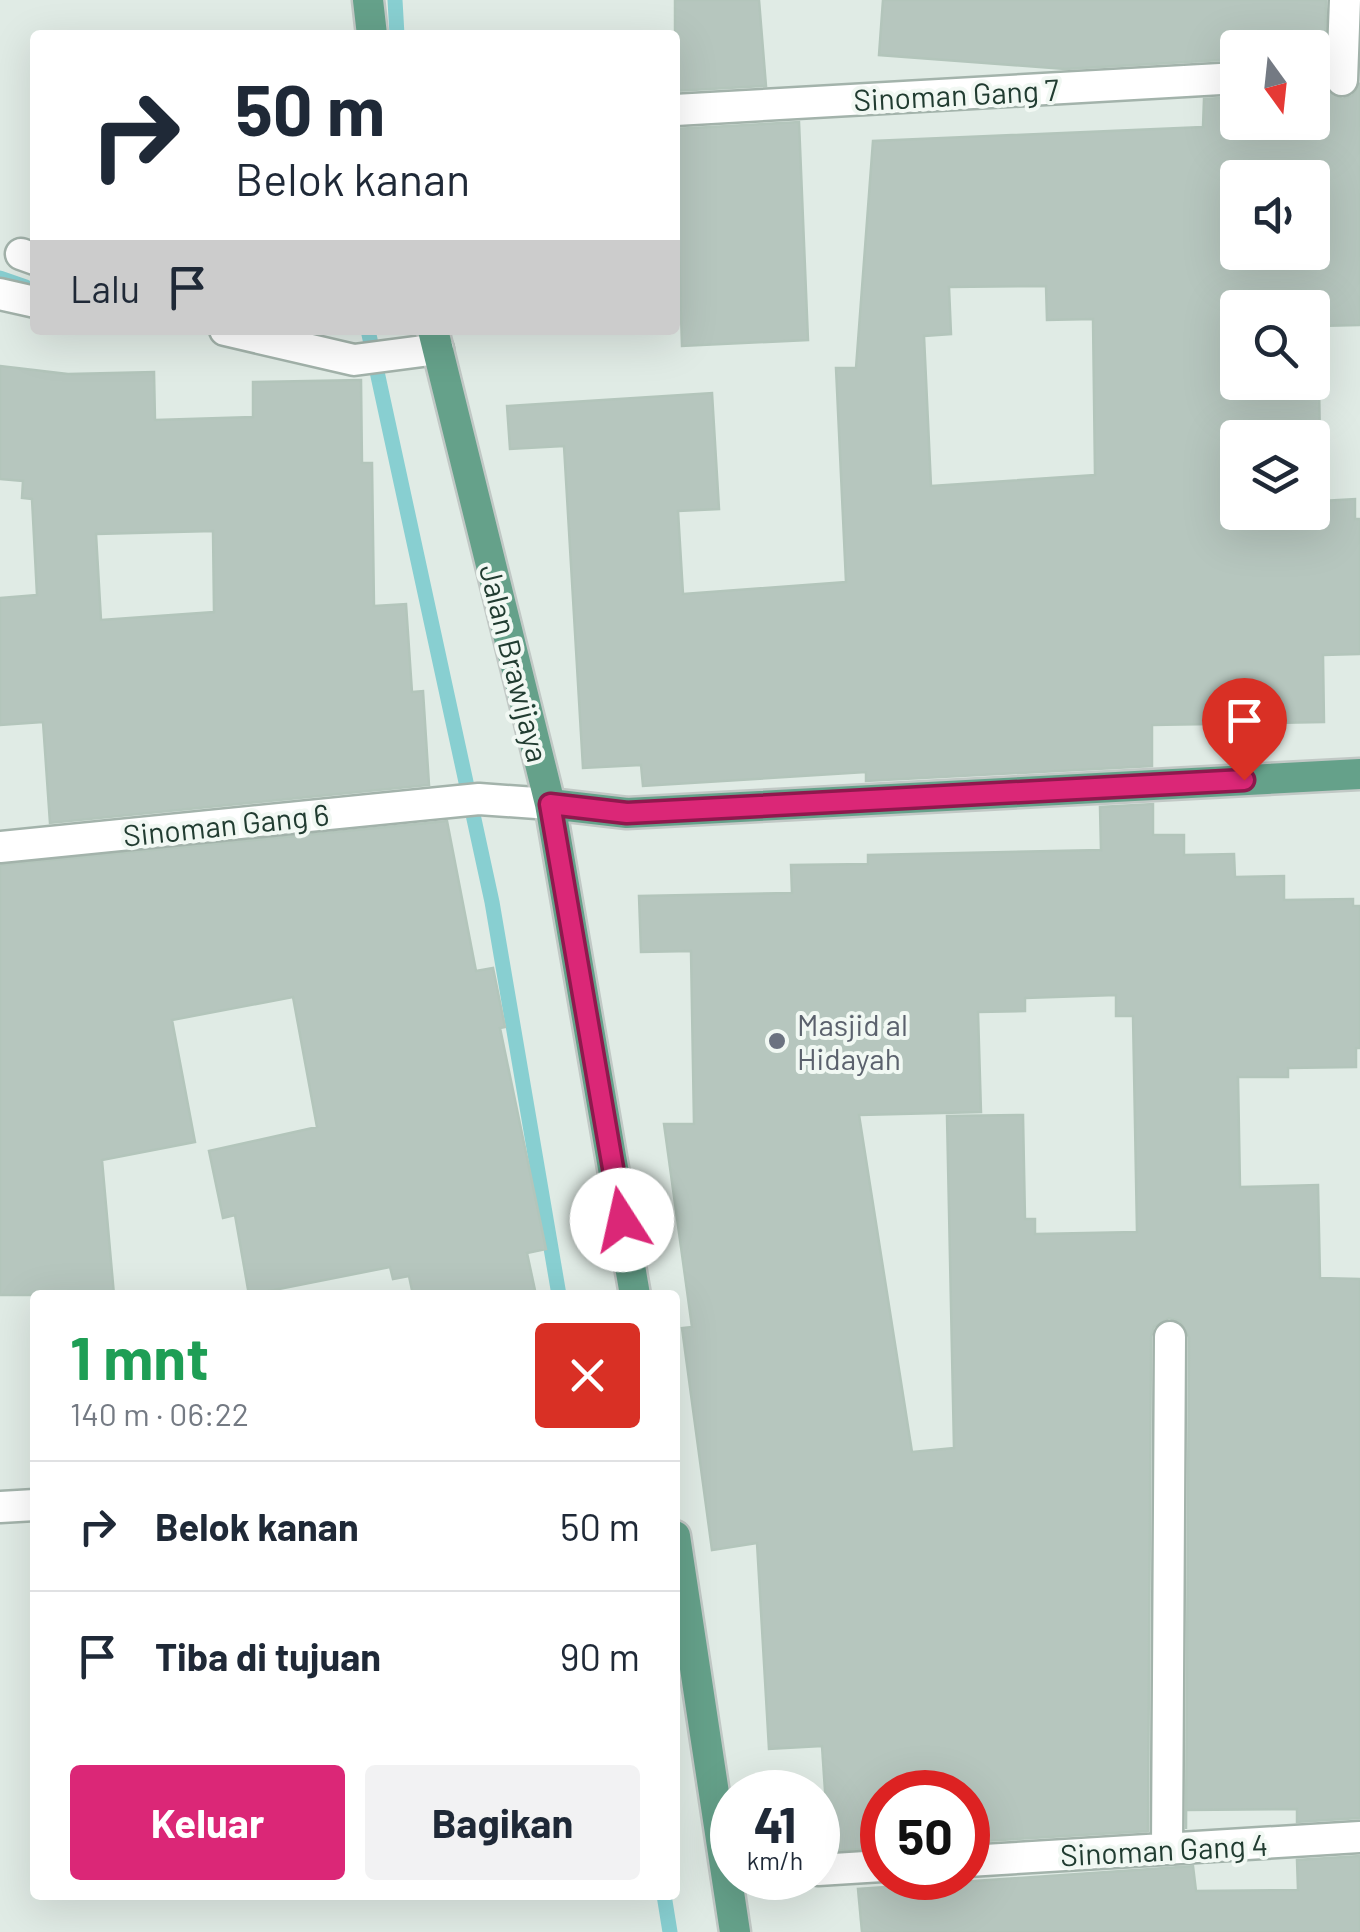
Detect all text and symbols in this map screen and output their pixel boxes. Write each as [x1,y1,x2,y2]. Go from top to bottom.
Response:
north arrow [1220,30,1330,140]
map controls [1220,30,1330,530]
text: 50 m [235,66,385,150]
icon: right [70,70,200,200]
street label: Sinoman Gang 7 [852,71,1060,117]
text: Belok kanan [235,151,470,205]
button: sound [1220,160,1330,270]
icon: arrive [160,260,215,315]
text: Lalu [70,265,140,311]
button: search [1220,290,1330,400]
button: layers [1220,420,1330,530]
street label: Jalan Brawijaya [473,560,557,766]
pin [1202,678,1287,781]
icon: arrive [1217,693,1272,748]
street label: Sinoman Gang 6 [121,795,331,853]
place label: Masjid al Hidayah [797,1006,908,1076]
marker: Masjid al Hidayah [766,1030,788,1052]
position arrow [570,1168,674,1272]
text: 1 mnt [70,1320,209,1392]
button: close [535,1323,640,1428]
text: 140 m · 06:22 [70,1394,249,1432]
icon: right [70,1499,125,1554]
text: Belok kanan [155,1503,359,1549]
text: 50 m [560,1503,640,1549]
icon: arrive [70,1629,125,1684]
text: Tiba di tujuan [155,1633,381,1679]
text: 90 m [560,1633,640,1679]
button: Keluar [70,1765,345,1880]
button: Bagikan [365,1765,640,1880]
speed limit sign: 50 [860,1770,990,1900]
text: 41 [753,1793,797,1853]
street label: Sinoman Gang 4 [1059,1826,1269,1872]
text: km/h [747,1845,803,1875]

